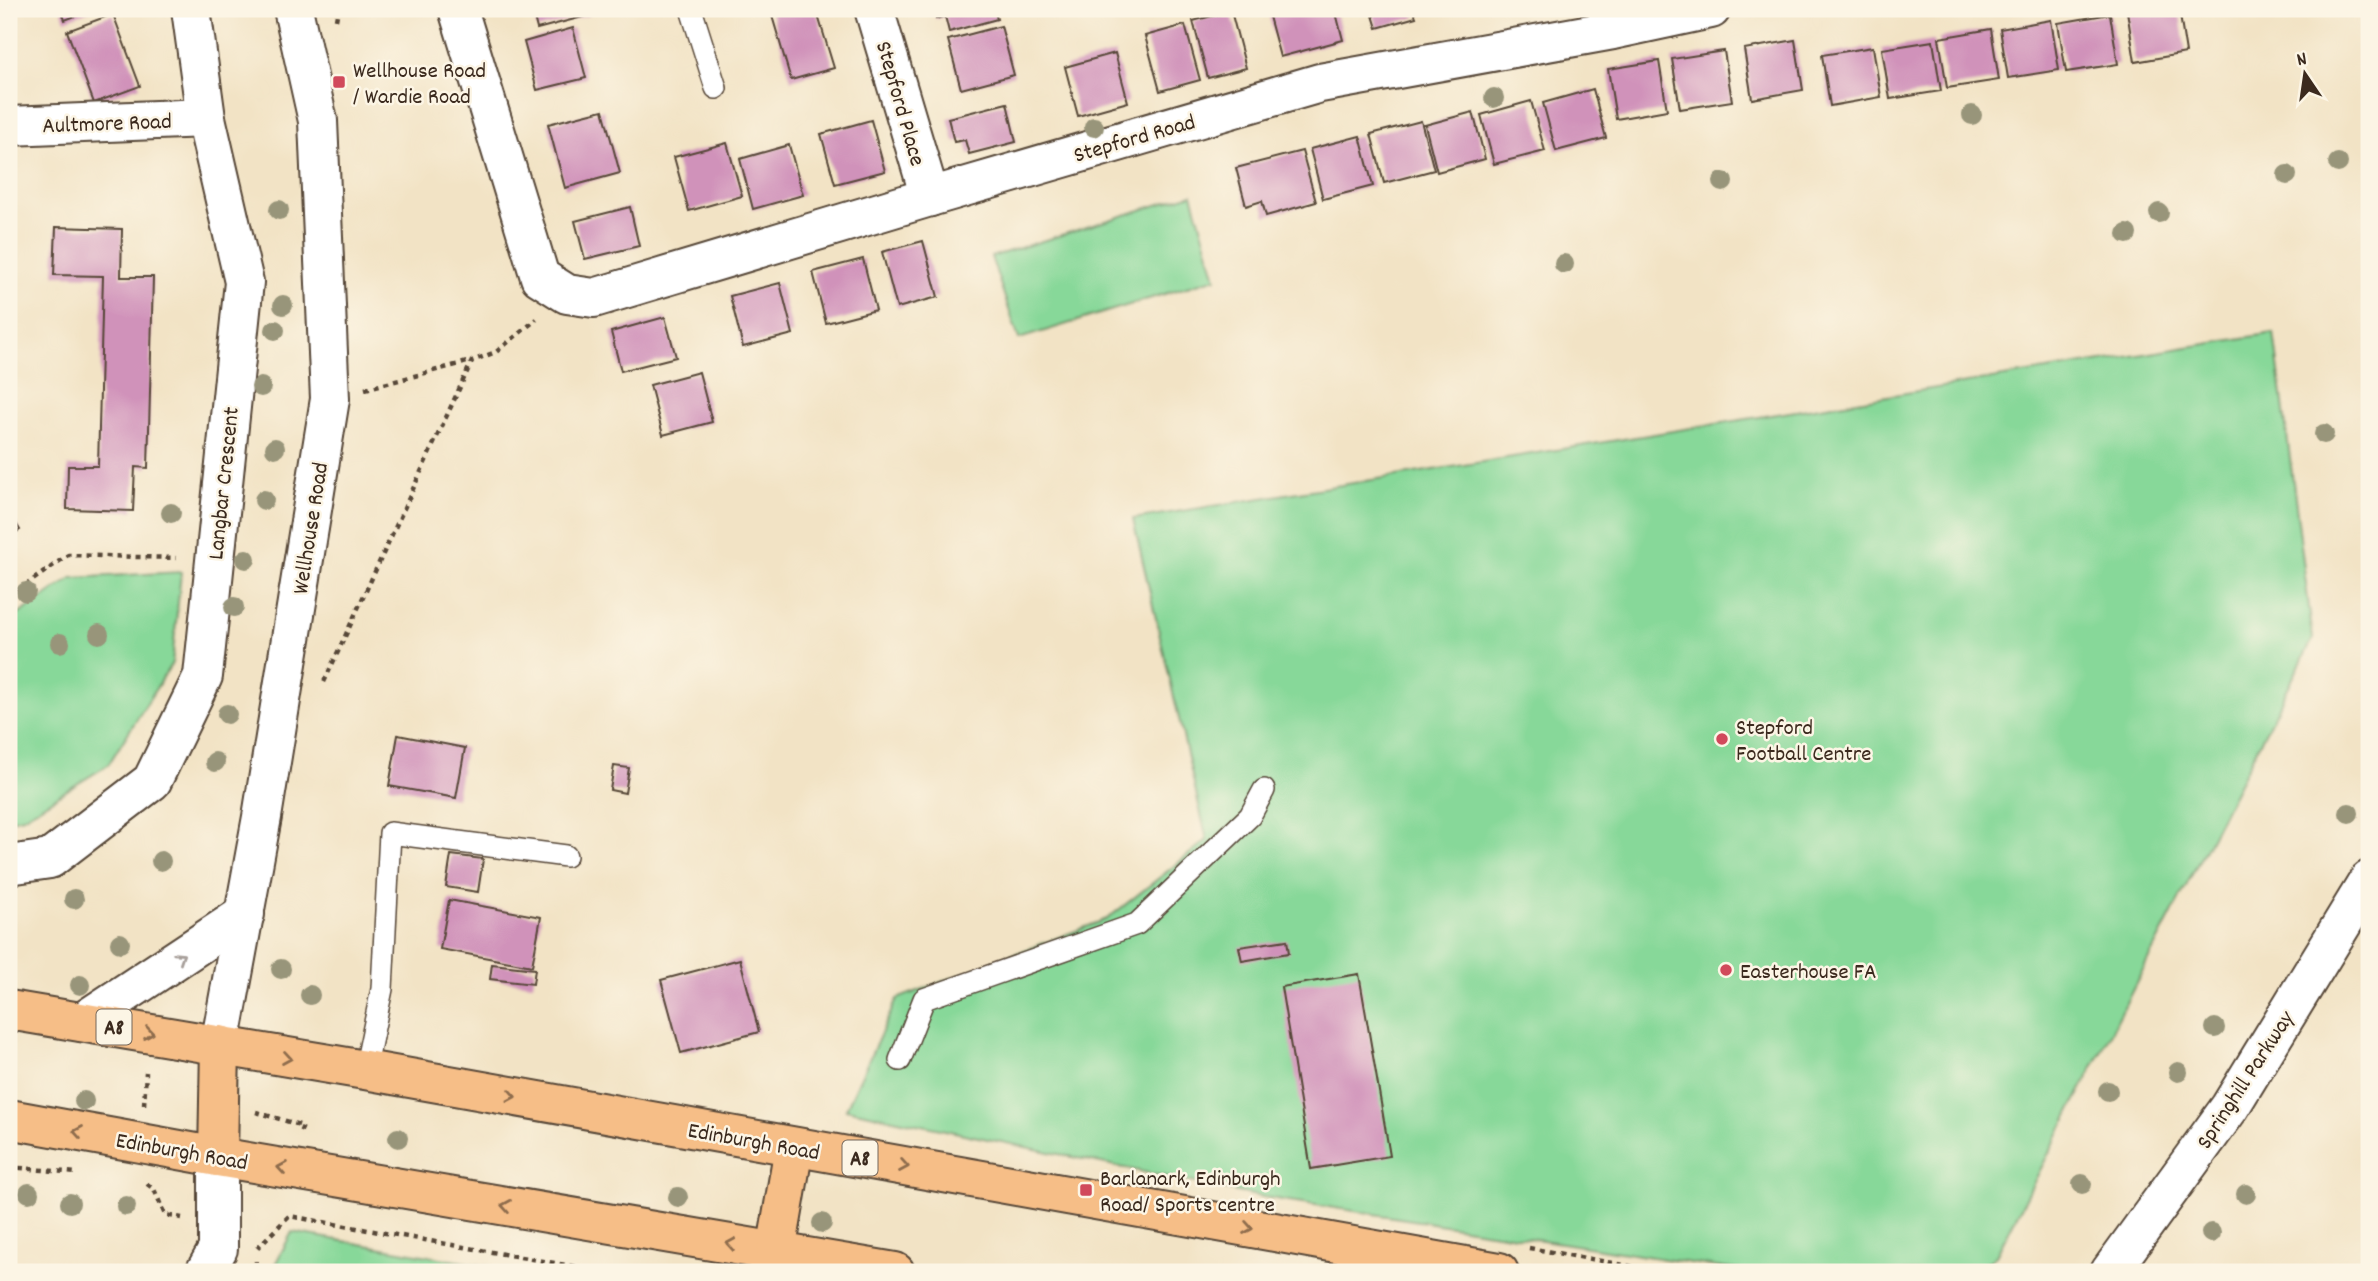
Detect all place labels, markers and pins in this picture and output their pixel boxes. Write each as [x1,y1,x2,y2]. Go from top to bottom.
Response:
place label: Wellhouse Road / Wardie Road [353,56,486,115]
marker: Wellhouse Road / Wardie Road [331,74,347,90]
place label: Stepford Football Centre [1736,713,1871,772]
marker: Stepford Football Centre [1714,731,1730,747]
place label: Easterhouse FA [1740,957,1877,990]
marker: Easterhouse FA [1718,962,1734,978]
place label: Barlanark, Edinburgh Road/ Sports centre [1100,1164,1281,1223]
marker: Barlanark, Edinburgh Road/ Sports centre [1078,1182,1094,1198]

